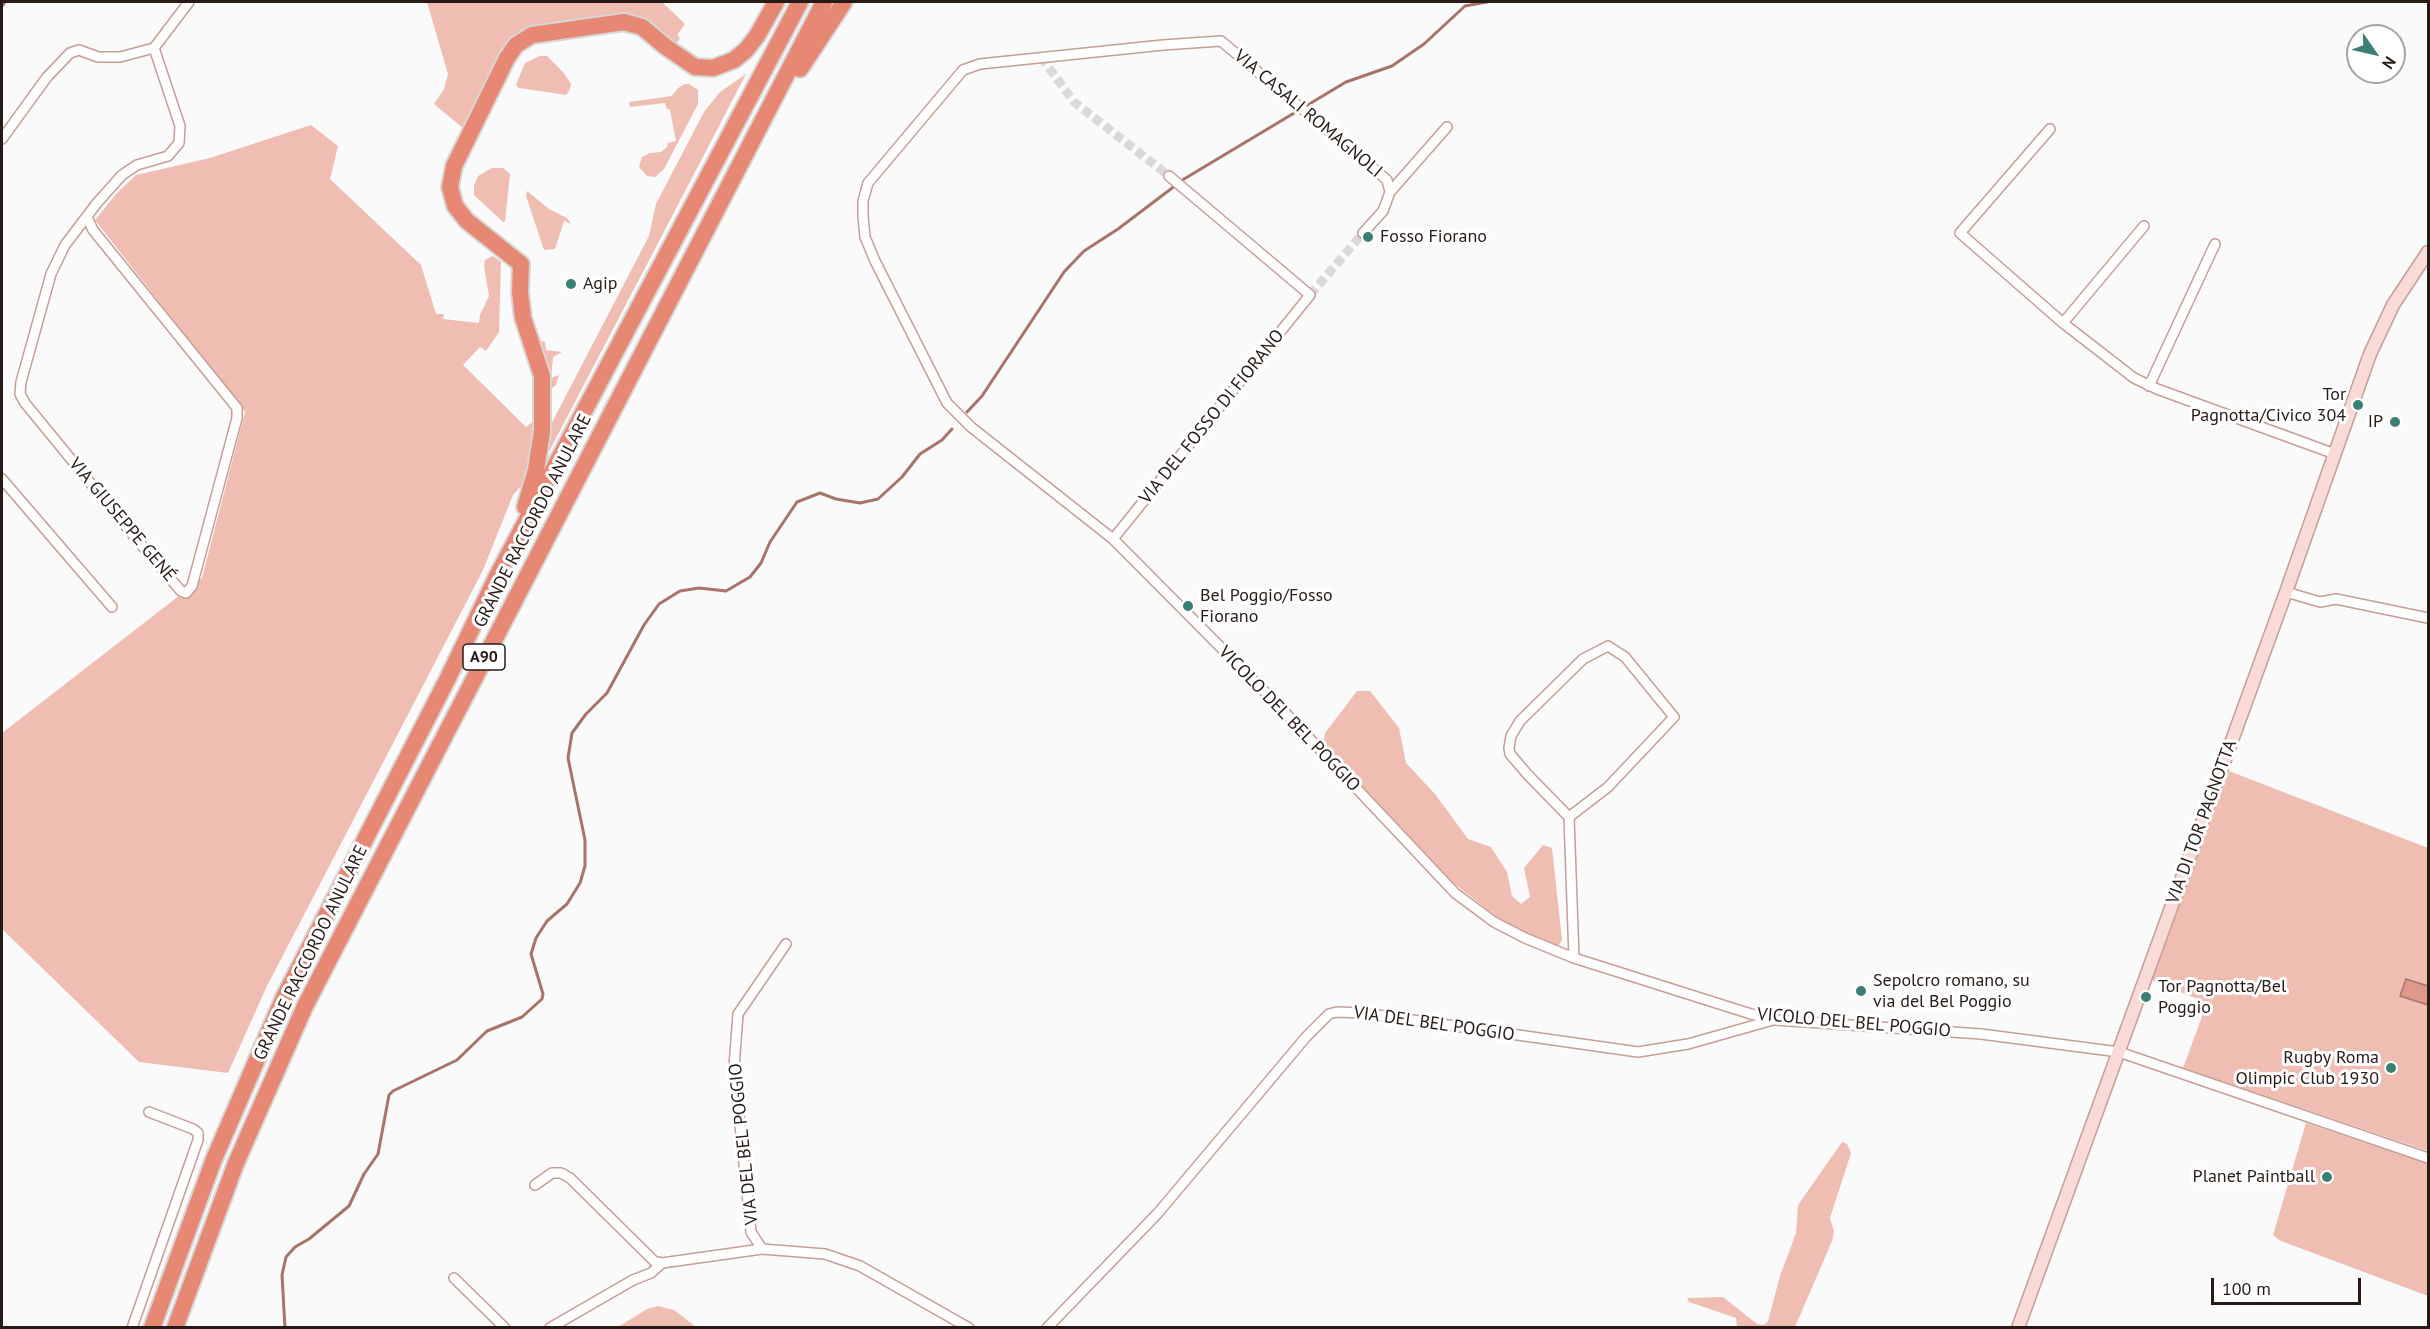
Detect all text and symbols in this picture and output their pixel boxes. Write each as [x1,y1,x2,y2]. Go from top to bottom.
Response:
north arrow [2346,24,2406,84]
street label: VIA CASALI ROMAGNOLI [1229,46,1387,182]
text: N [2378,53,2400,73]
place label: Fosso Fiorano [1380,226,1487,248]
marker: Fosso Fiorano [1361,230,1375,244]
place label: Agip [583,273,618,295]
marker: Agip [564,277,578,291]
street label: VIA DEL FOSSO DI FIORANO [1135,325,1289,509]
place label: Tor Pagnotta/Civico 304 [2191,384,2346,426]
marker: Tor Pagnotta/Civico 304 [2351,398,2365,412]
street label: GRANDE RACCORDO ANULARE [470,411,596,631]
place label: IP [2368,411,2383,433]
marker: IP [2388,415,2402,429]
street label: VIA GIUSEPPE GENÉ [64,454,180,586]
place label: Bel Poggio/Fosso Fiorano [1200,585,1333,628]
marker: Bel Poggio/Fosso Fiorano [1181,599,1195,613]
street label: VICOLO DEL BEL POGGIO [1214,642,1364,796]
road number: A90 [463,644,505,670]
street label: VIA DI TOR PAGNOTTA [2162,737,2242,907]
street label: GRANDE RACCORDO ANULARE [249,842,373,1064]
place label: Sepolcro romano, su via del Bel Poggio [1873,970,2030,1012]
place label: Tor Pagnotta/Bel Poggio [2158,976,2286,1018]
marker: Sepolcro romano, su via del Bel Poggio [1854,984,1868,998]
marker: Tor Pagnotta/Bel Poggio [2139,990,2153,1004]
street label: VIA DEL BEL POGGIO [1352,1002,1516,1046]
street label: VICOLO DEL BEL POGGIO [1756,1004,1952,1042]
place label: Rugby Roma Olimpic Club 1930 [2236,1047,2379,1090]
marker: Rugby Roma Olimpic Club 1930 [2384,1061,2398,1075]
street label: VIA DEL BEL POGGIO [725,1062,763,1226]
place label: Planet Paintball [2193,1166,2315,1188]
marker: Planet Paintball [2320,1170,2334,1184]
scale bar [2214,1266,2364,1304]
text: 100 m [2222,1277,2271,1300]

